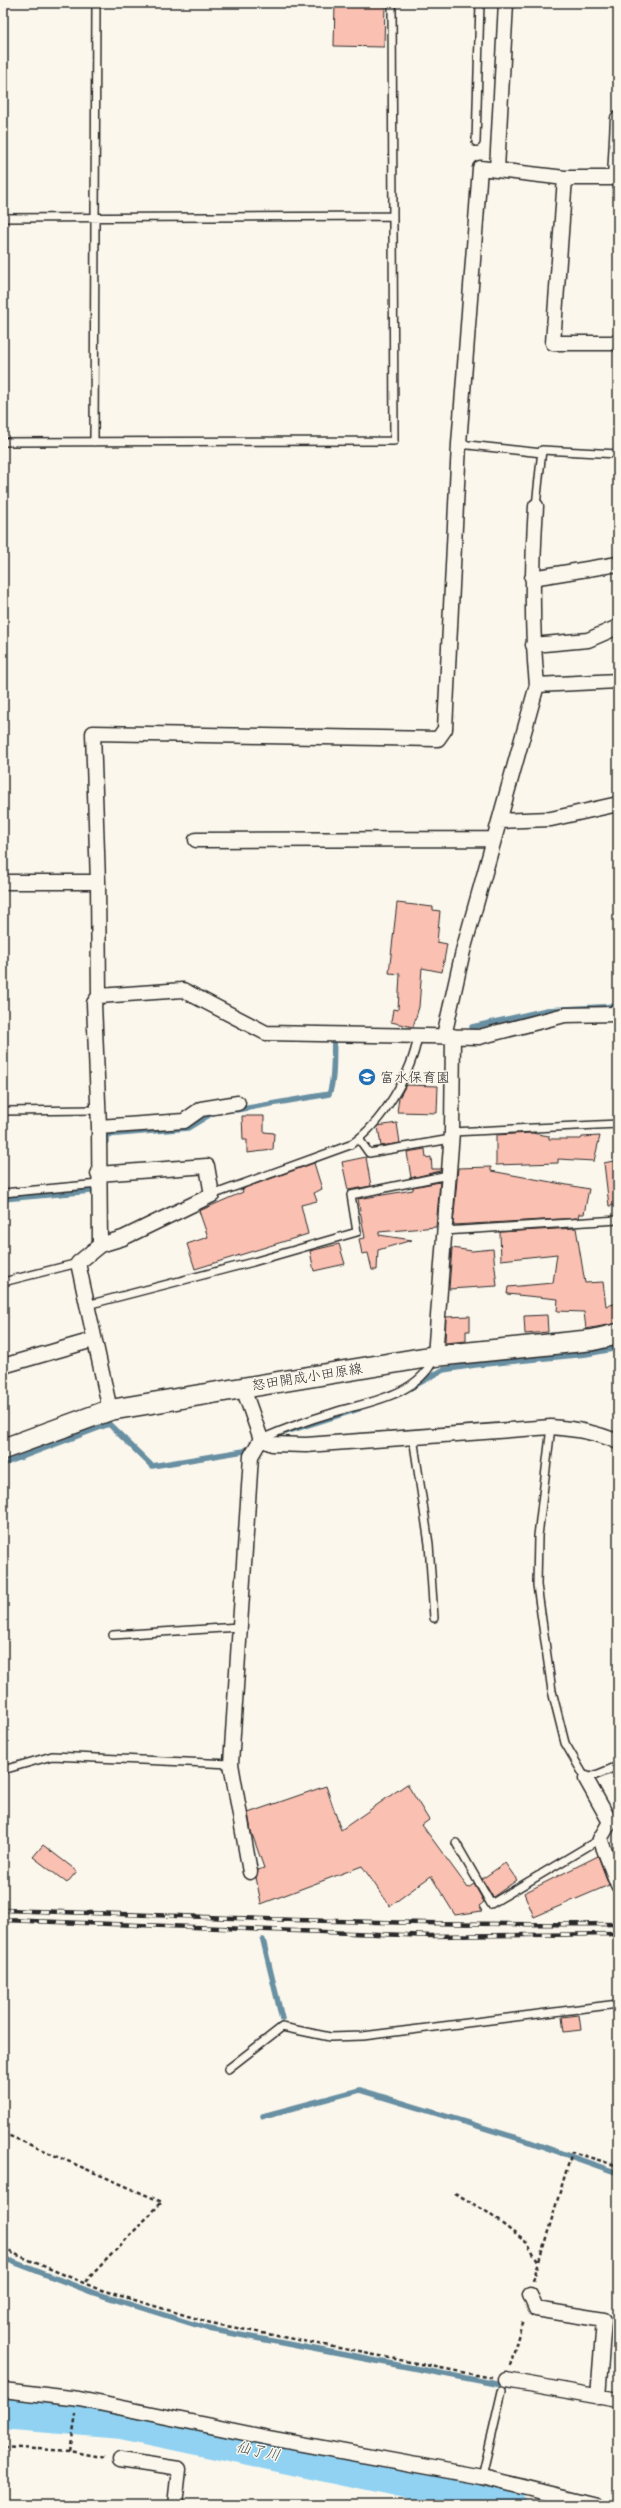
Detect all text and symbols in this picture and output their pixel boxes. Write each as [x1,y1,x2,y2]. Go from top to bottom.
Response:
place label: 富水保育園 [380,1065,450,1090]
school or university icon: 富水保育園 [357,1067,377,1087]
street label: 怒田開成小田原線 [250,1356,364,1398]
water label: 仙了川 [233,2434,283,2468]

